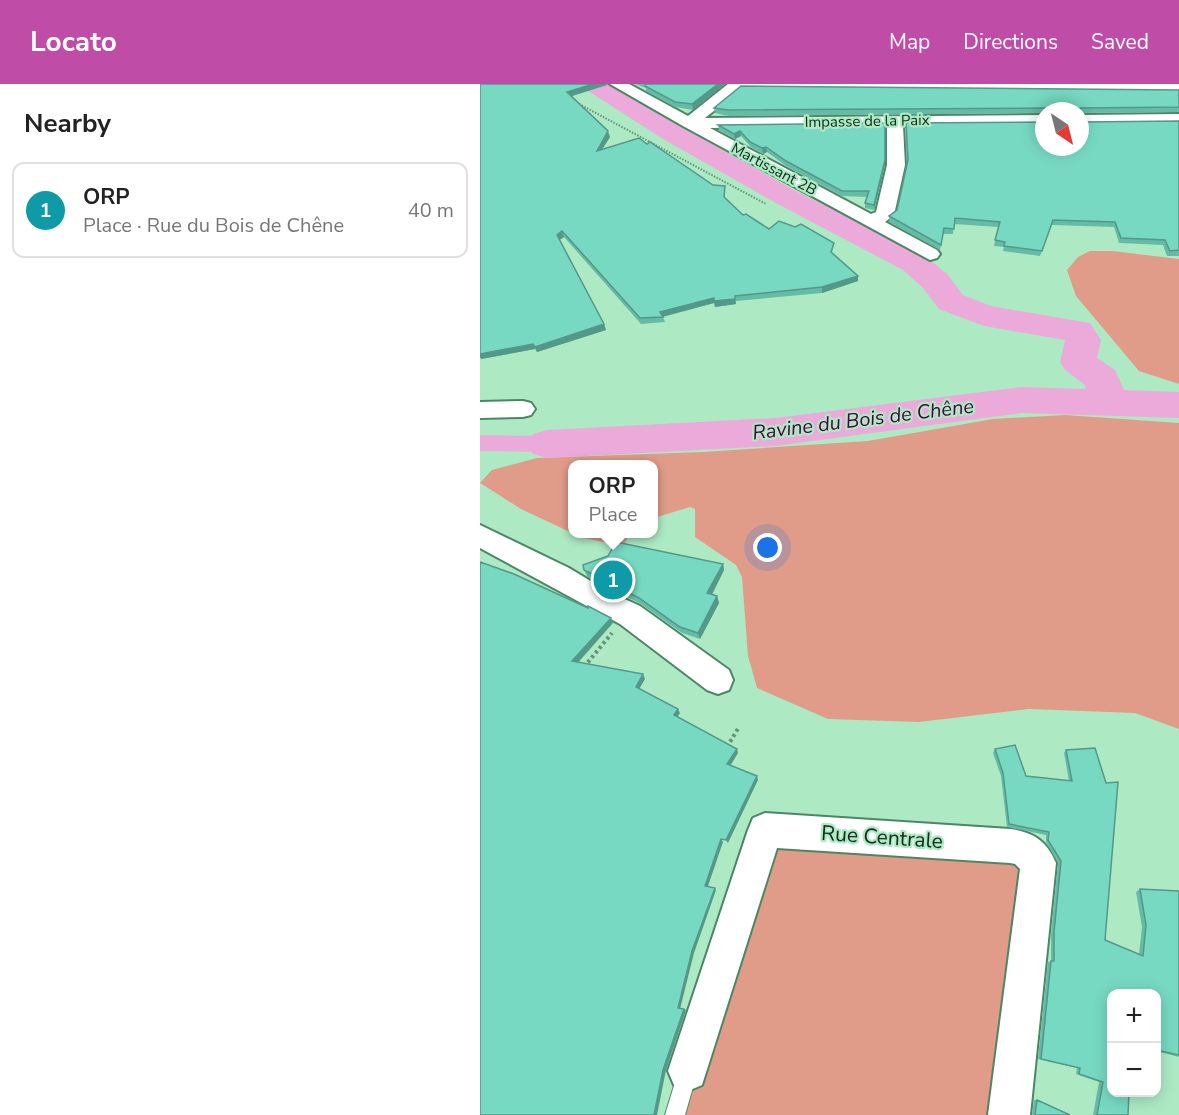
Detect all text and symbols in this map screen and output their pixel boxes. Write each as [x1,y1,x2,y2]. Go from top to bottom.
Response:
text: Locato [30,23,117,61]
text: Map [889,28,930,56]
text: Directions [963,28,1058,56]
text: Saved [1091,28,1149,56]
north arrow [1035,102,1089,156]
text: Nearby [24,106,111,141]
street label: Impasse de la Paix [804,110,930,132]
street label: Martissant 2B [728,138,820,200]
text: ORP [83,182,130,212]
text: 1 [40,197,52,224]
text: 40 m [408,197,454,224]
text: Place · Rue du Bois de Chêne [83,212,344,239]
water label: Ravine du Bois de Chêne [751,392,976,446]
popup [568,460,658,538]
text: ORP [589,471,635,501]
text: Place [589,501,637,528]
your location [753,533,782,562]
pin: 1 [594,558,632,602]
street label: Rue Centrale [820,819,944,855]
map controls [1107,989,1161,1097]
button: + [1107,989,1161,1043]
button: − [1107,1043,1161,1097]

